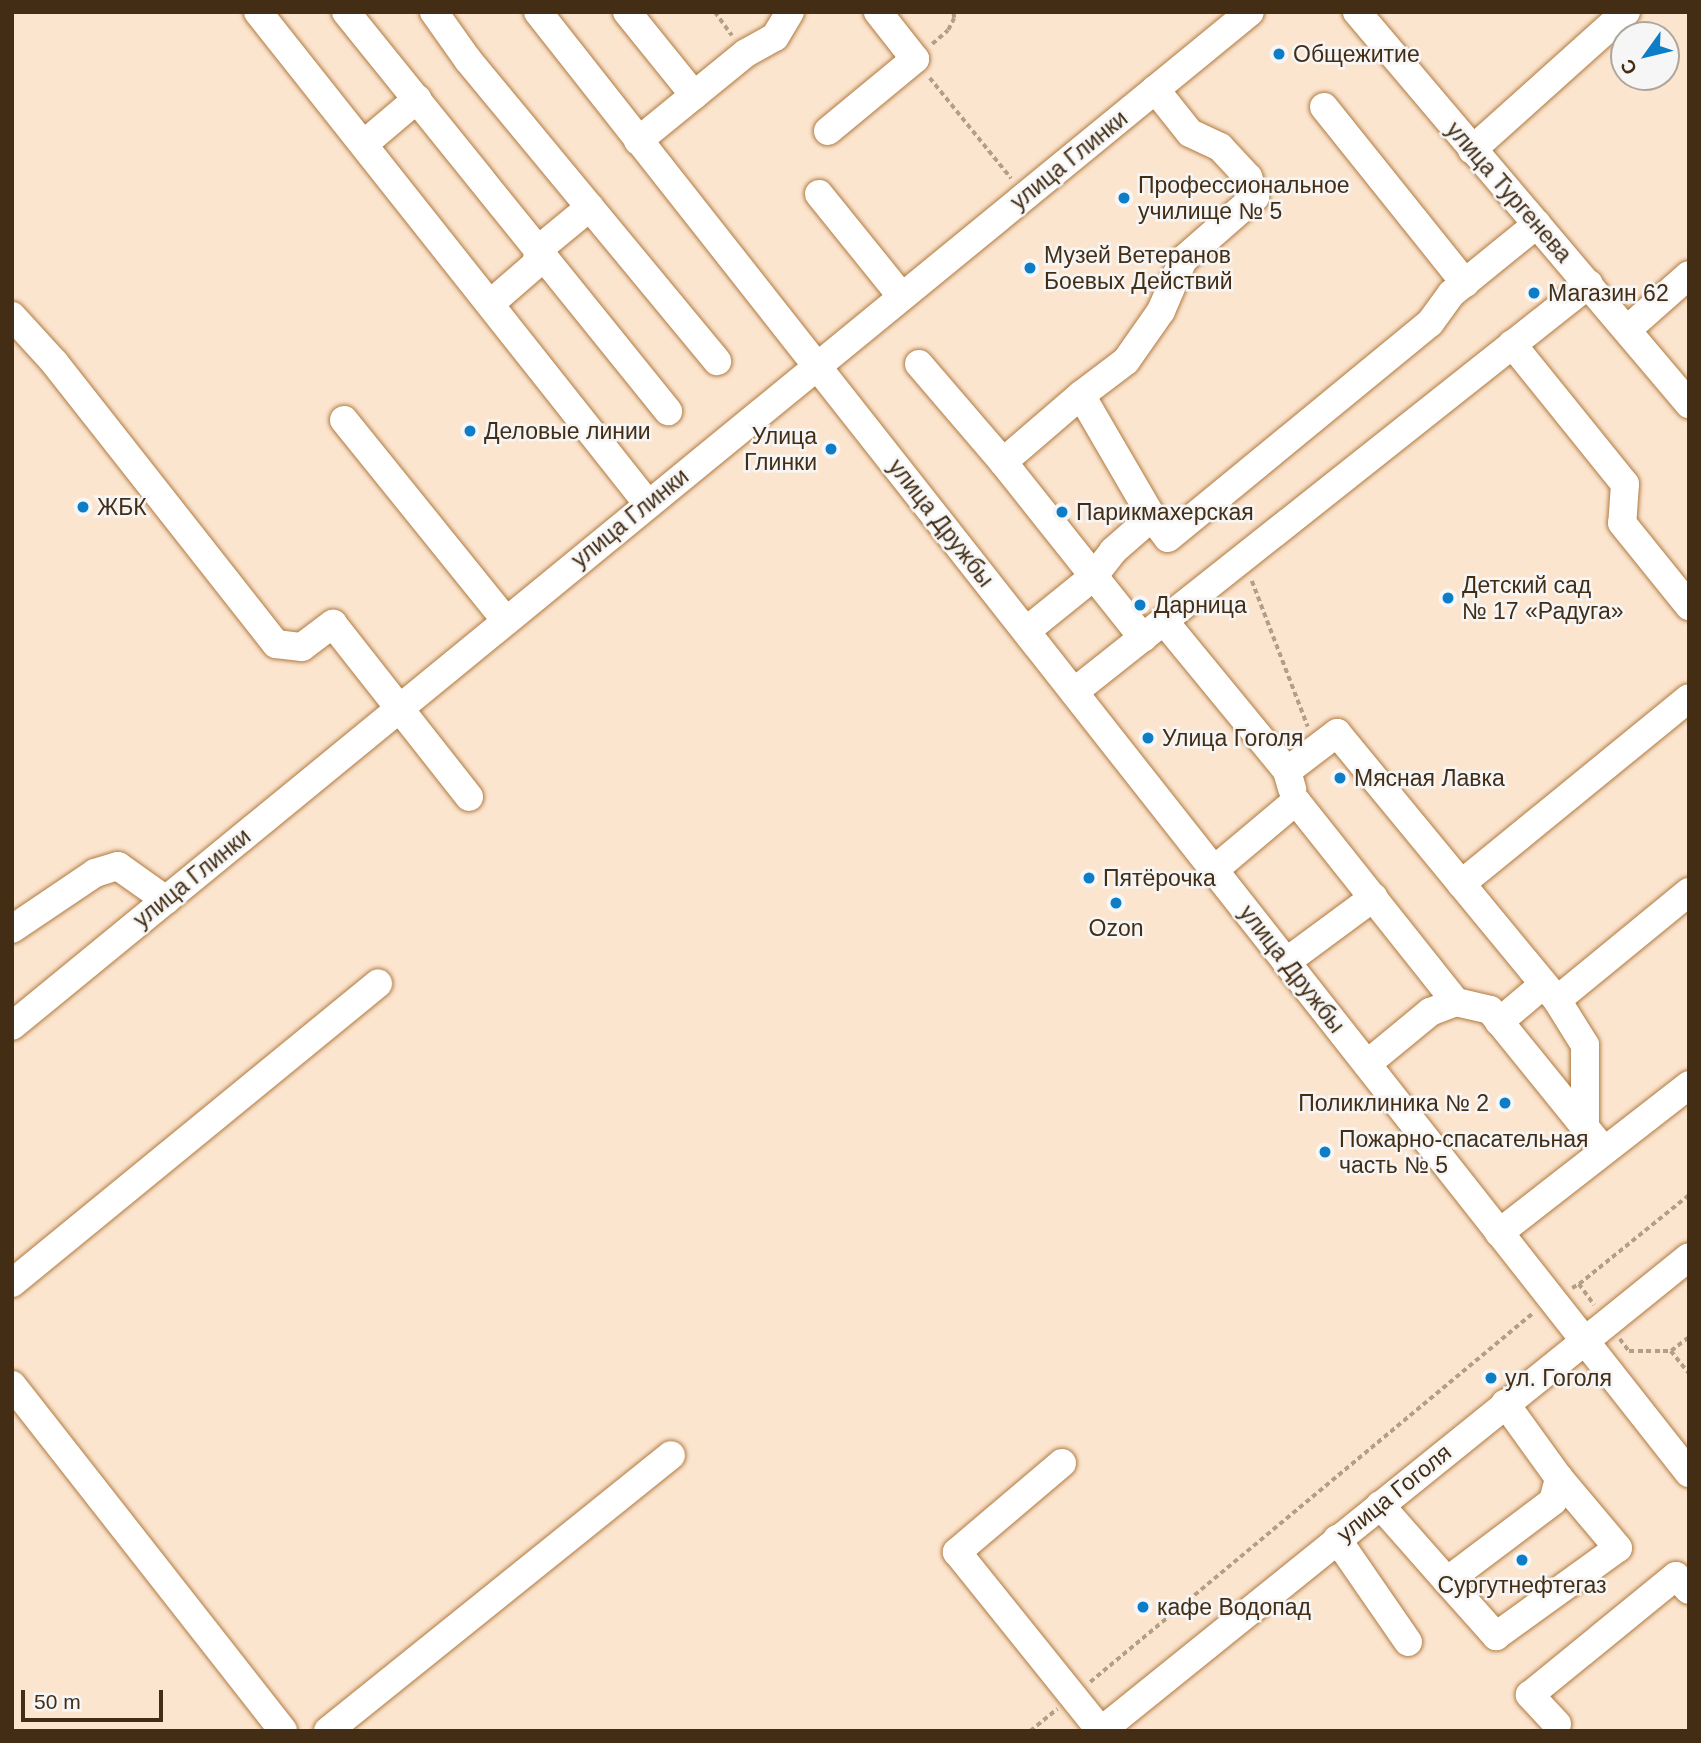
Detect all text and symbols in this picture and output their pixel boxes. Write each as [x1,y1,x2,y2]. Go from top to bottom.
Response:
north arrow [1610,21,1680,91]
place label: Общежитие [1293,40,1420,68]
marker: Общежитие [1271,46,1287,62]
text: С [1616,55,1641,78]
street label: улица Глинки [1005,104,1133,216]
street label: улица Тургенева [1440,116,1578,268]
place label: Профессиональное училище № 5 [1138,171,1350,225]
marker: Профессиональное училище № 5 [1116,190,1132,206]
place label: Музей Ветеранов Боевых Действий [1044,241,1232,295]
marker: Музей Ветеранов Боевых Действий [1022,260,1038,276]
place label: Магазин 62 [1548,279,1669,307]
marker: Магазин 62 [1526,285,1542,301]
place label: Деловые линии [484,417,651,445]
place label: Улица Глинки [744,422,817,476]
marker: Деловые линии [462,423,478,439]
marker: Улица Глинки [823,441,839,457]
street label: улица Дружбы [882,453,1000,593]
street label: улица Глинки [566,462,694,574]
place label: ЖБК [97,493,147,521]
place label: Парикмахерская [1076,498,1254,526]
marker: ЖБК [75,499,91,515]
marker: Парикмахерская [1054,504,1070,520]
place label: Детский сад № 17 «Радуга» [1462,571,1624,625]
marker: Детский сад № 17 «Радуга» [1440,590,1456,606]
place label: Дарница [1154,591,1247,619]
marker: Дарница [1132,597,1148,613]
place label: Улица Гоголя [1162,724,1303,752]
marker: Улица Гоголя [1140,730,1156,746]
place label: Мясная Лавка [1354,764,1505,792]
marker: Мясная Лавка [1332,770,1348,786]
street label: улица Глинки [128,822,256,934]
place label: Пятёрочка [1103,864,1216,892]
marker: Пятёрочка [1081,870,1097,886]
marker: Ozon [1108,895,1124,911]
street label: улица Дружбы [1233,899,1351,1039]
place label: Ozon [1089,914,1143,942]
place label: Поликлиника № 2 [1298,1089,1489,1117]
marker: Поликлиника № 2 [1495,1093,1515,1113]
place label: Пожарно-спасательная часть № 5 [1339,1125,1588,1179]
marker: Пожарно-спасательная часть № 5 [1317,1144,1333,1160]
place label: ул. Гоголя [1505,1364,1612,1392]
marker: ул. Гоголя [1483,1370,1499,1386]
street label: улица Гоголя [1331,1438,1457,1548]
marker: Сургутнефтегаз [1514,1552,1530,1568]
place label: Сургутнефтегаз [1437,1571,1607,1599]
place label: кафе Водопад [1157,1593,1311,1621]
marker: кафе Водопад [1135,1599,1151,1615]
scale bar [24,1676,166,1720]
text: 50 m [34,1690,81,1713]

